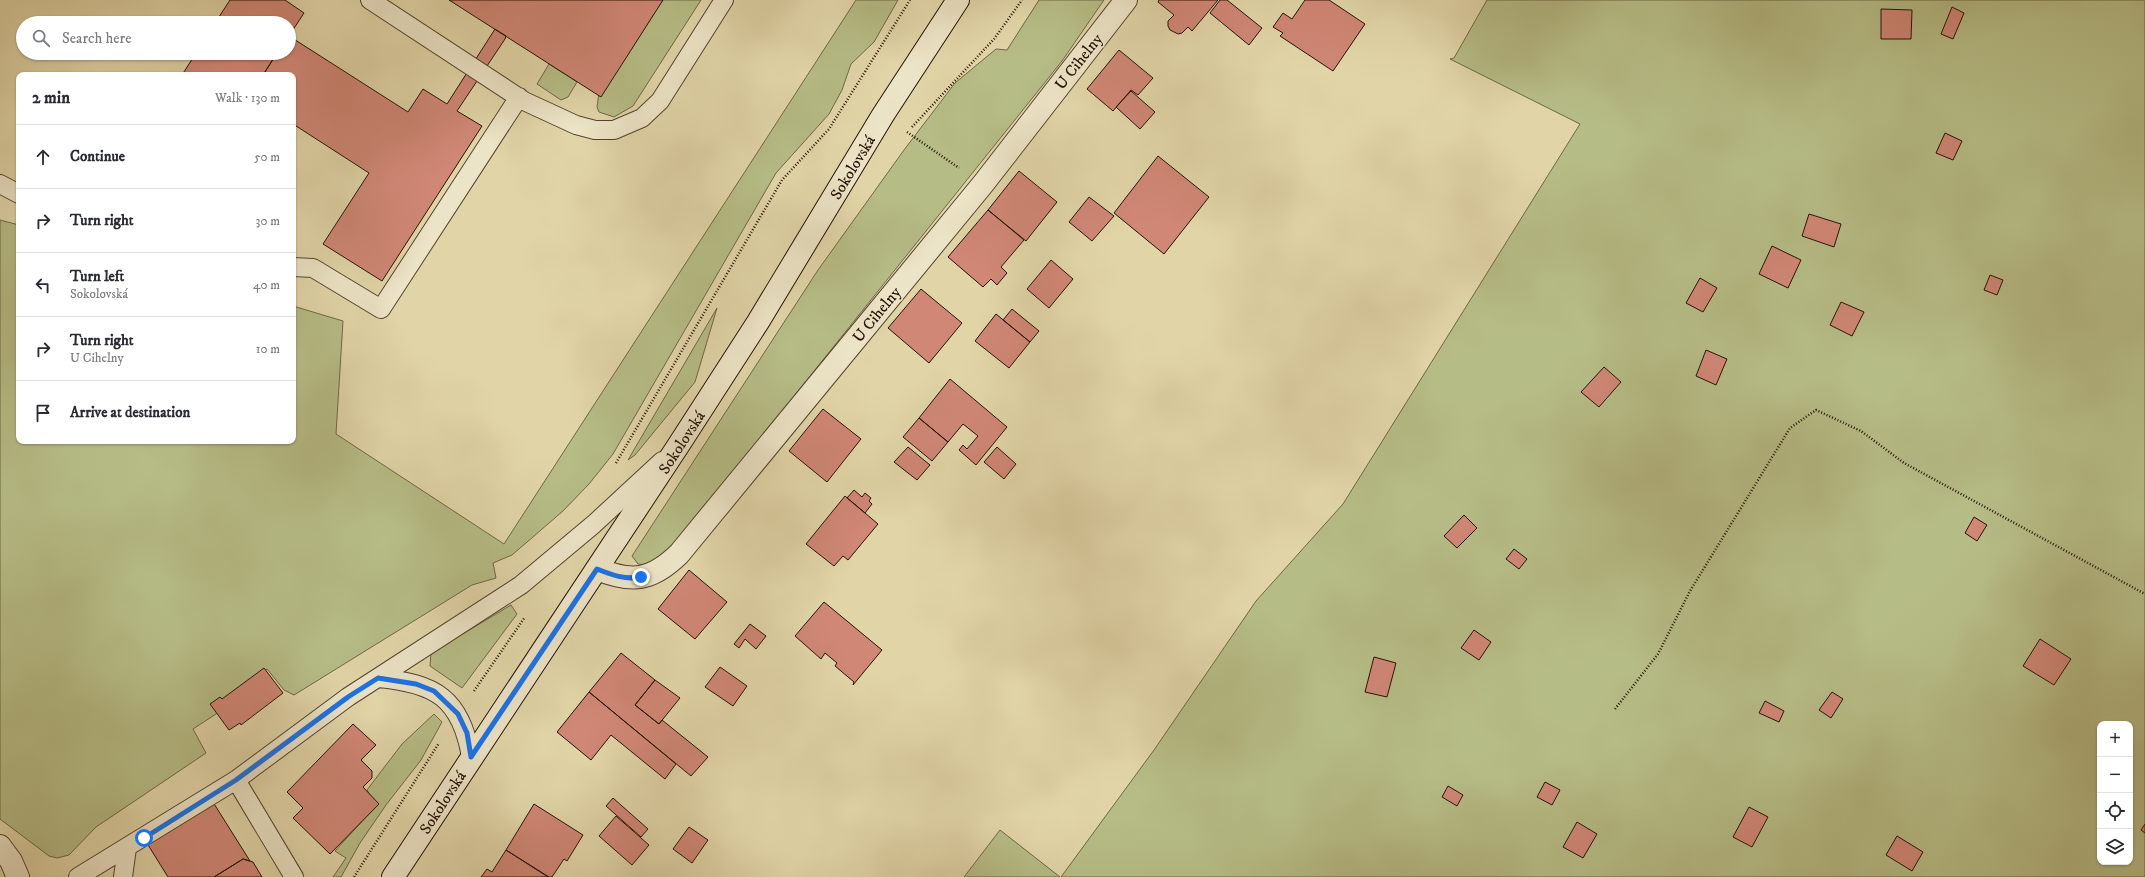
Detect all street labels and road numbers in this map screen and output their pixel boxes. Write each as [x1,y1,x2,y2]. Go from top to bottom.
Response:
street label: U Cihelny [1051,29,1107,94]
street label: Sokolovská [826,132,880,203]
street label: U Cihelny [848,282,906,347]
street label: Sokolovská [654,407,710,478]
street label: Sokolovská [415,767,471,838]

